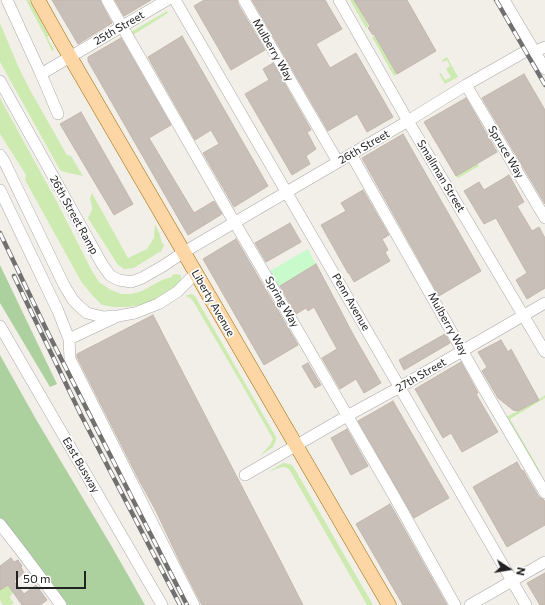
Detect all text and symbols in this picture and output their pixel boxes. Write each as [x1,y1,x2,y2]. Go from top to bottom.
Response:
street label: 25th Street [91,8,147,48]
street label: Mulberry Way [250,16,296,84]
street label: Spruce Way [485,123,527,181]
street label: 26th Street [336,127,392,167]
street label: Smallman Street [414,137,468,215]
street label: 26th Street Ramp [47,173,101,257]
street label: Liberty Avenue [189,267,237,339]
street label: Penn Avenue [329,271,373,333]
street label: Spring Way [262,274,302,330]
street label: Mulberry Way [425,290,471,358]
street label: 27th Street [393,355,449,395]
street label: East Busway [60,435,102,495]
north arrow [489,549,529,589]
scale bar [18,563,88,589]
text: N [514,566,528,577]
text: 50 m [23,571,51,585]

